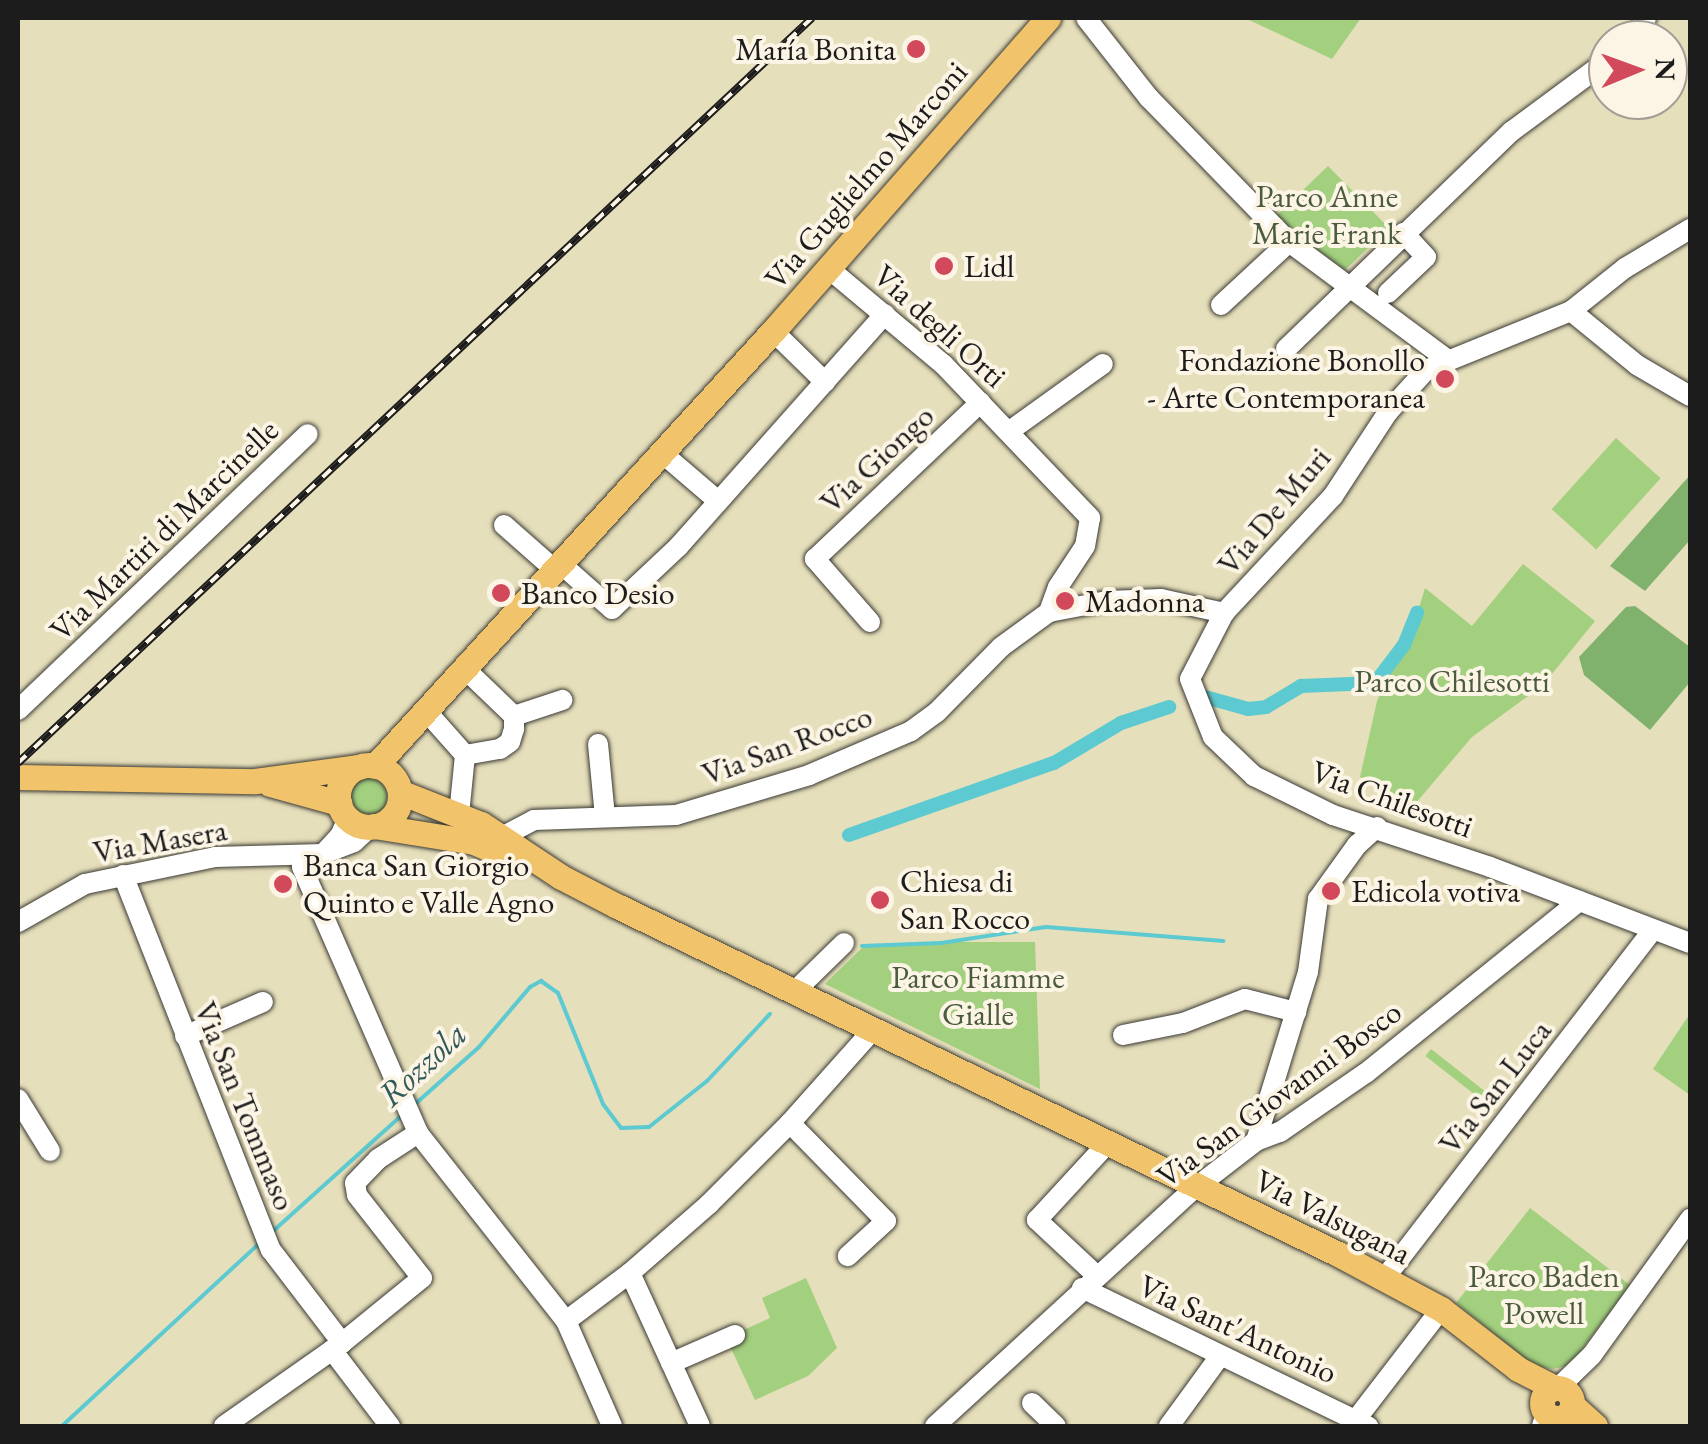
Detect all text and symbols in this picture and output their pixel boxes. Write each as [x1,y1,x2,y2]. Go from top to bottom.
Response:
north arrow [1588,20,1688,120]
place label: María Bonita [735,30,896,68]
marker: María Bonita [905,38,927,60]
street label: Via Guglielmo Marconi [757,53,975,297]
text: N [1648,58,1684,81]
park label: Parco Anne Marie Frank [1252,178,1402,253]
place label: Lidl [964,247,1014,285]
marker: Lidl [933,255,955,277]
street label: Via degli Orti [866,256,1014,396]
place label: Fondazione Bonollo - Arte Contemporanea [1147,342,1425,417]
marker: Fondazione Bonollo - Arte Contemporanea [1434,368,1456,390]
street label: Via Giongo [812,397,942,521]
street label: Via Martiri di Marcinelle [42,411,286,649]
street label: Via De Muri [1209,439,1339,583]
place label: Banco Desio [521,574,675,612]
marker: Banco Desio [490,582,512,604]
place label: Madonna [1085,582,1205,620]
marker: Madonna [1054,590,1076,612]
park label: Parco Chilesotti [1354,662,1550,700]
street label: Via San Rocco [697,697,877,793]
street label: Via Chilesotti [1306,752,1478,846]
street label: Via Masera [90,810,230,872]
place label: Banca San Giorgio Quinto e Valle Agno [303,847,554,922]
place label: Chiesa di San Rocco [900,863,1030,938]
place label: Edicola votiva [1351,872,1520,910]
marker: Banca San Giorgio Quinto e Valle Agno [272,873,294,895]
marker: Edicola votiva [1320,880,1342,902]
marker: Chiesa di San Rocco [869,889,891,911]
park label: Parco Fiamme Gialle [891,959,1065,1034]
street label: Via San Giovanni Bosco [1149,992,1409,1196]
street label: Via San Tommaso [186,996,304,1216]
street label: Via San Luca [1431,1012,1559,1162]
water label: Rozzola [369,1013,475,1115]
street label: Via Valsugana [1248,1161,1418,1273]
park label: Parco Baden Powell [1468,1258,1620,1333]
street label: Via Sant'Antonio [1133,1266,1343,1392]

